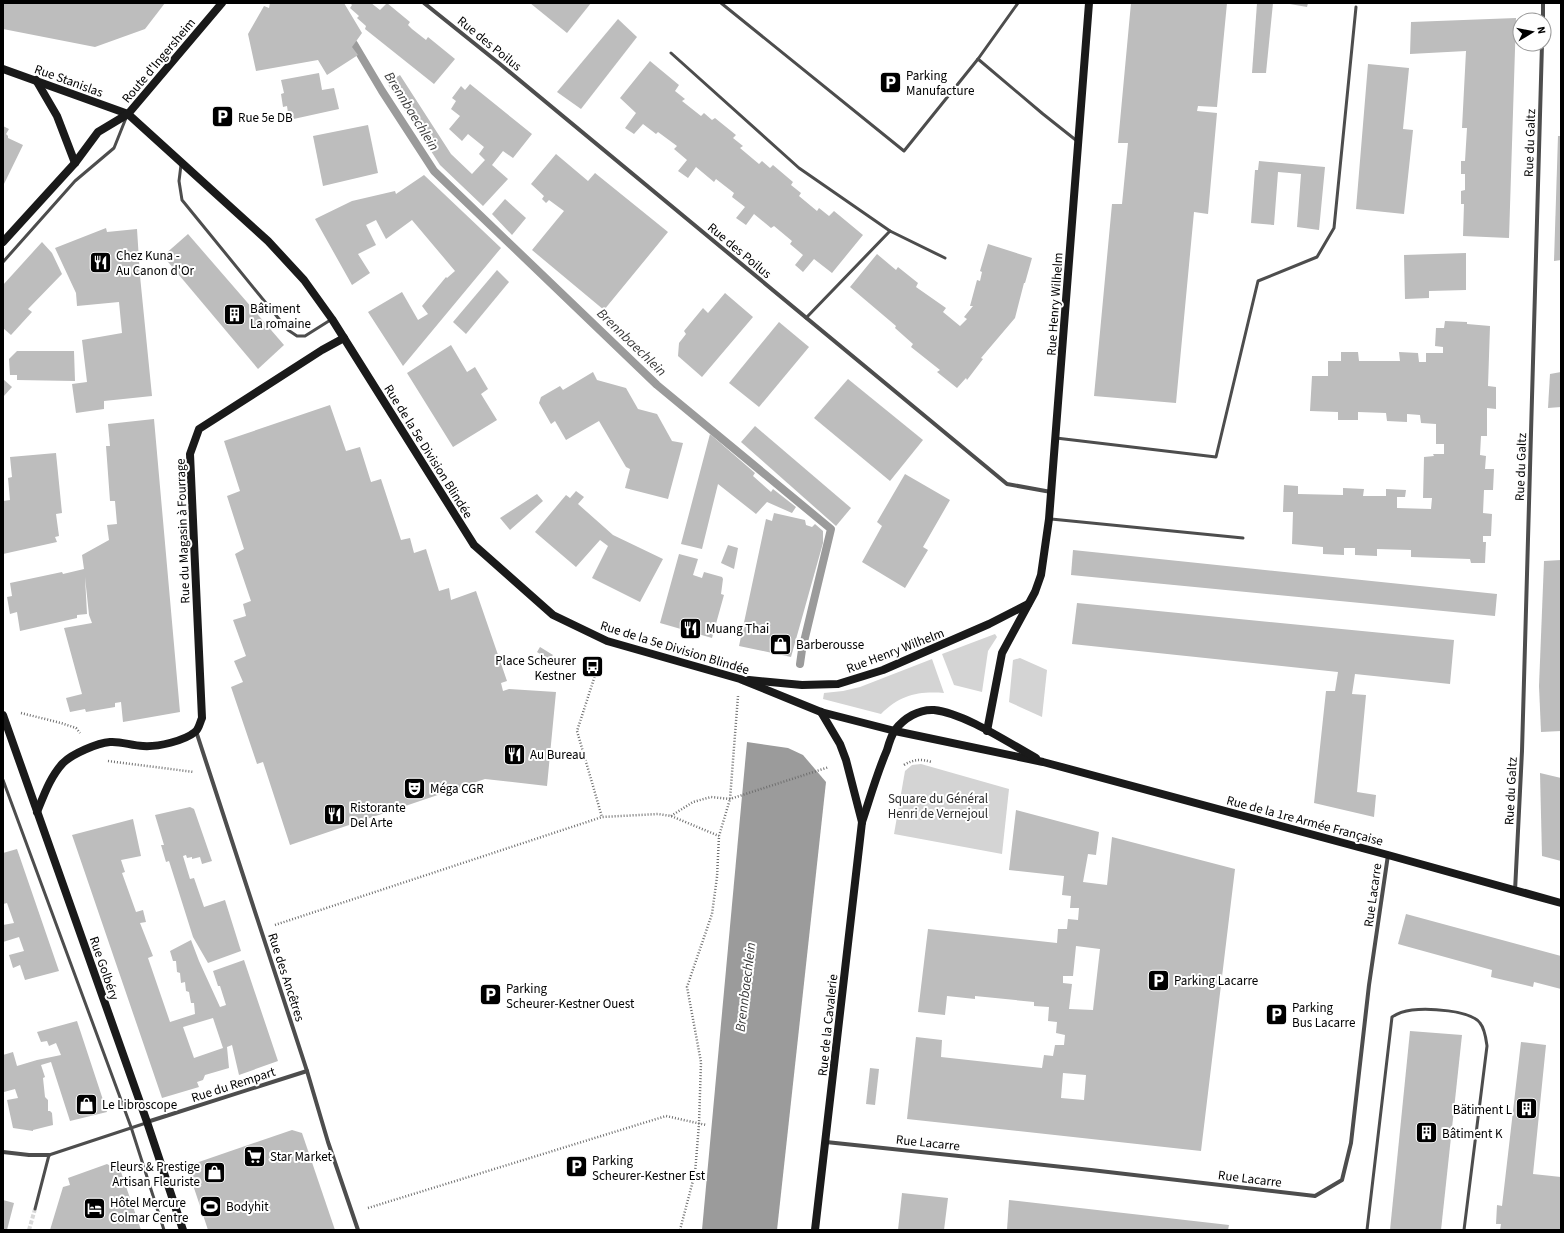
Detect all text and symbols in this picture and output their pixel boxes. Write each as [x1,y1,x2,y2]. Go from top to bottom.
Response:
street label: Rue des Poilus [453,12,526,76]
north arrow [1512,12,1552,52]
street label: Route d'Ingersheim [118,14,200,107]
text: N [1533,25,1549,35]
street label: Rue Stanislas [32,60,106,102]
place label: Parking Manufacture [906,67,974,100]
water label: Brennbaechlein [379,68,443,155]
parking icon: Parking Manufacture [877,69,903,95]
parking icon: Rue 5e DB [209,104,235,130]
street label: Rue du Galtz [1520,108,1540,177]
place label: Rue 5e DB [238,109,293,127]
street label: Rue des Poilus [704,219,776,283]
place label: Chez Kuna - Au Canon d'Or [116,247,195,280]
restaurant icon: Chez Kuna - Au Canon d'Or [87,249,113,275]
street label: Rue Henry Wilhelm [1042,252,1068,356]
place label: Bâtiment La romaine [250,300,311,333]
building icon: Bâtiment La romaine [222,302,248,328]
water label: Brennbaechlein [592,304,671,381]
street label: Rue de la 5e Division Blindée [379,381,477,522]
street label: Rue du Galtz [1511,432,1531,501]
street label: Rue du Magasin à Fourrage [171,458,195,604]
restaurant icon: Muang Thai [677,615,703,641]
street label: Rue de la 5e Division Blindée [598,617,751,679]
place label: Muang Thai [706,620,769,638]
street label: Rue Henry Wilhelm [844,624,947,678]
shop icon: Barberousse [768,631,794,657]
place label: Barberousse [796,636,864,654]
place label: Place Scheurer Kestner [495,652,576,685]
bus stop icon: Place Scheurer Kestner [579,654,605,680]
restaurant icon: Au Bureau [501,741,527,767]
place label: Au Bureau [530,746,586,764]
street label: Rue du Galtz [1500,756,1522,826]
theatre icon: Méga CGR [401,775,427,801]
place label: Méga CGR [430,780,484,798]
park label: Square du Général Henri de Vernejoul [888,790,988,823]
street label: Rue de la 1re Armée Française [1224,791,1385,851]
place label: Ristorante Del Arte [350,799,406,832]
restaurant icon: Ristorante Del Arte [321,801,347,827]
street label: Rue Lacarre [1360,862,1386,928]
street label: Rue des Ancêtres [263,931,309,1024]
street label: Rue Golbéry [85,934,123,1003]
water label: Brennbaechlein [731,941,761,1033]
parking icon: Parking Lacarre [1146,967,1172,993]
place label: Parking Lacarre [1174,972,1258,990]
street label: Rue de la Cavalerie [814,973,842,1077]
place label: Parking Scheurer-Kestner Ouest [506,980,635,1013]
parking icon: Parking Scheurer-Kestner Ouest [477,982,503,1008]
place label: Parking Bus Lacarre [1292,999,1355,1032]
parking icon: Parking Bus Lacarre [1263,1001,1289,1027]
street label: Rue du Rempart [189,1063,278,1107]
shop icon: Le Libroscope [73,1091,99,1117]
place label: Le Libroscope [102,1096,177,1114]
building icon: Bätiment L [1514,1096,1540,1122]
place label: Bätiment L [1453,1101,1512,1119]
building icon: Bâtiment K [1413,1120,1439,1146]
place label: Bâtiment K [1442,1125,1503,1143]
street label: Rue Lacarre [895,1131,961,1155]
supermarket icon: Star Market [242,1143,268,1169]
place label: Star Market [270,1148,332,1166]
place label: Parking Scheurer-Kestner Est [592,1152,706,1185]
parking icon: Parking Scheurer-Kestner Est [564,1154,590,1180]
place label: Fleurs & Prestige Artisan Fleuriste [110,1158,200,1191]
shop icon: Fleurs & Prestige Artisan Fleuriste [202,1160,228,1186]
street label: Rue Lacarre [1217,1166,1283,1192]
sports icon: Bodyhit [197,1193,223,1219]
place label: Hôtel Mercure Colmar Centre [110,1194,188,1227]
hotel icon: Hôtel Mercure Colmar Centre [82,1196,108,1222]
place label: Bodyhit [226,1198,269,1216]

